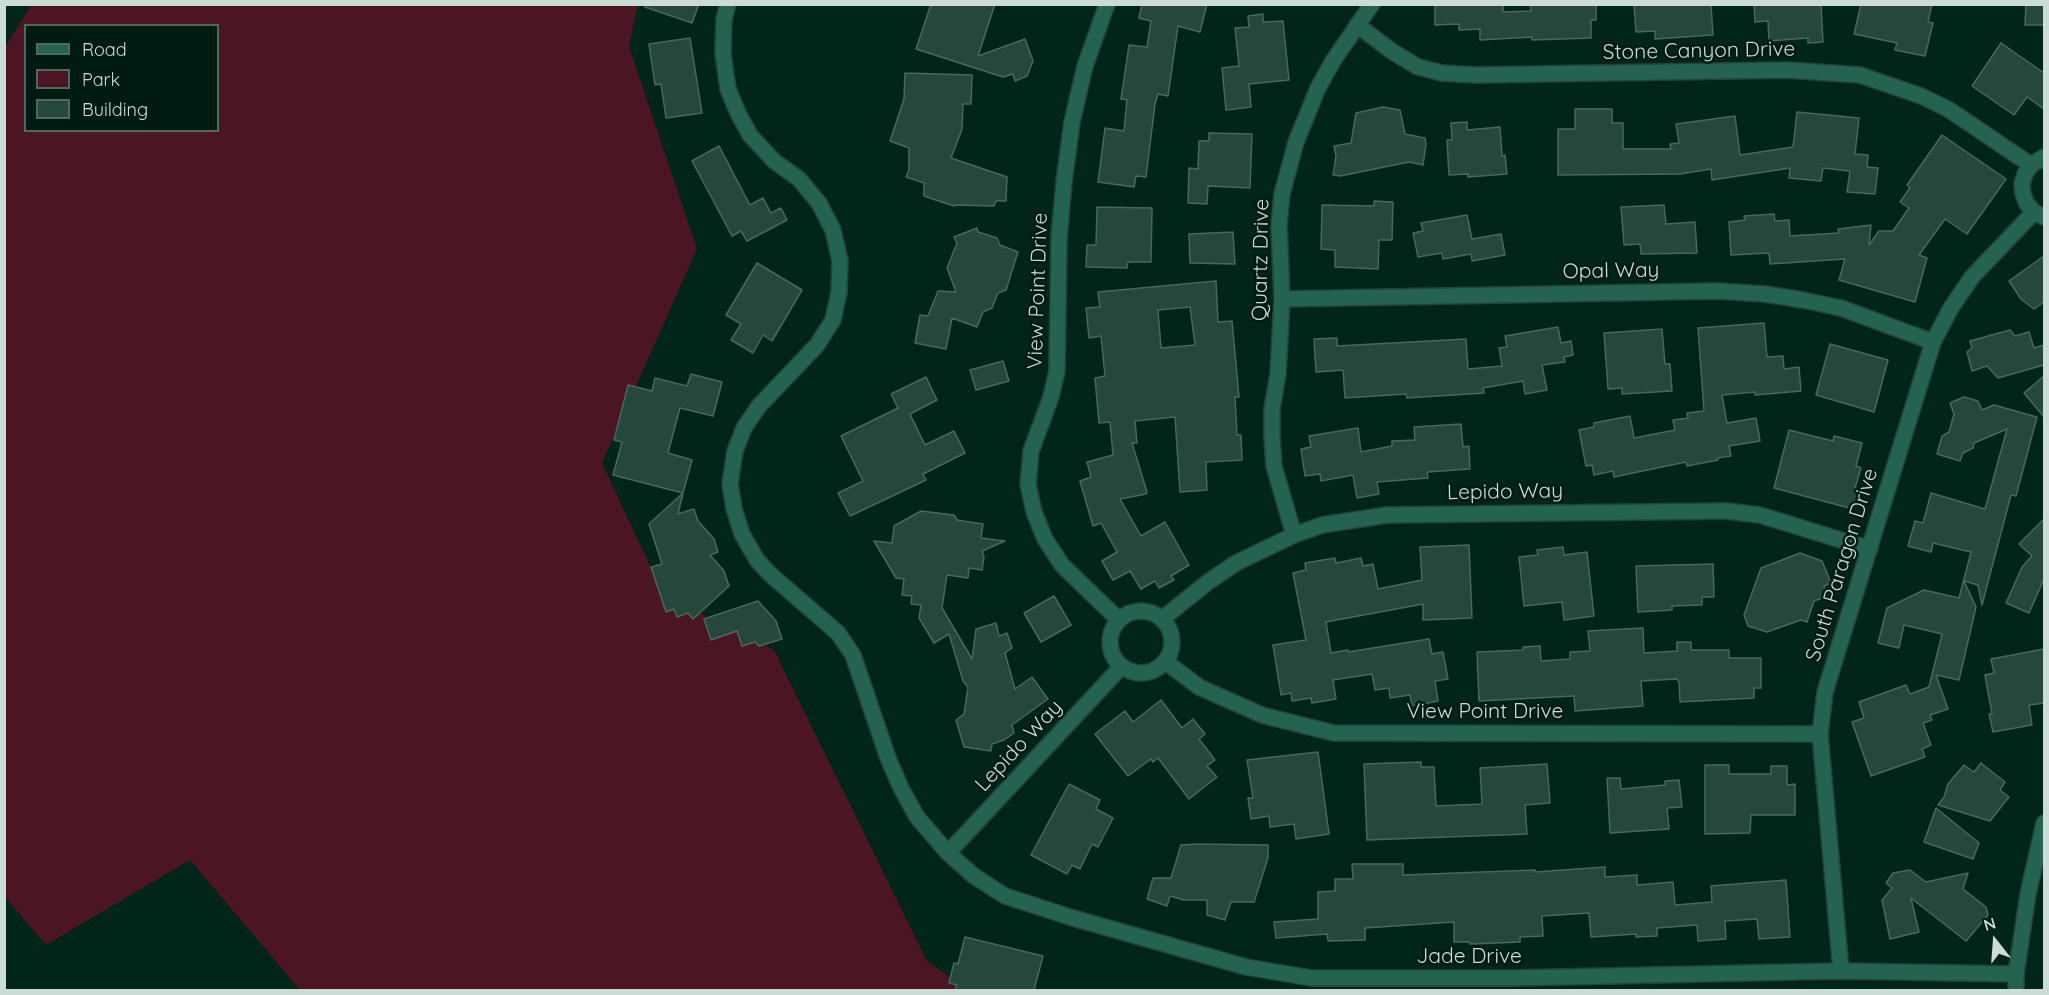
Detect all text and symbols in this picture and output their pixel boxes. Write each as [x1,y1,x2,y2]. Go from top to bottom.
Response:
legend [24,24,219,132]
street label: Stone Canyon Drive [1602,37,1796,65]
text: Road [82,38,127,61]
text: Park [82,68,120,91]
text: Building [82,98,148,121]
street label: Quartz Drive [1247,199,1275,321]
street label: View Point Drive [1023,212,1053,370]
street label: Opal Way [1562,258,1660,284]
street label: South Paragon Drive [1801,465,1883,665]
street label: Lepido Way [1447,478,1563,506]
street label: Lepido Way [970,695,1068,797]
street label: View Point Drive [1407,699,1563,725]
north arrow [1965,911,2025,971]
text: N [1981,913,1998,935]
street label: Jade Drive [1416,944,1522,970]

